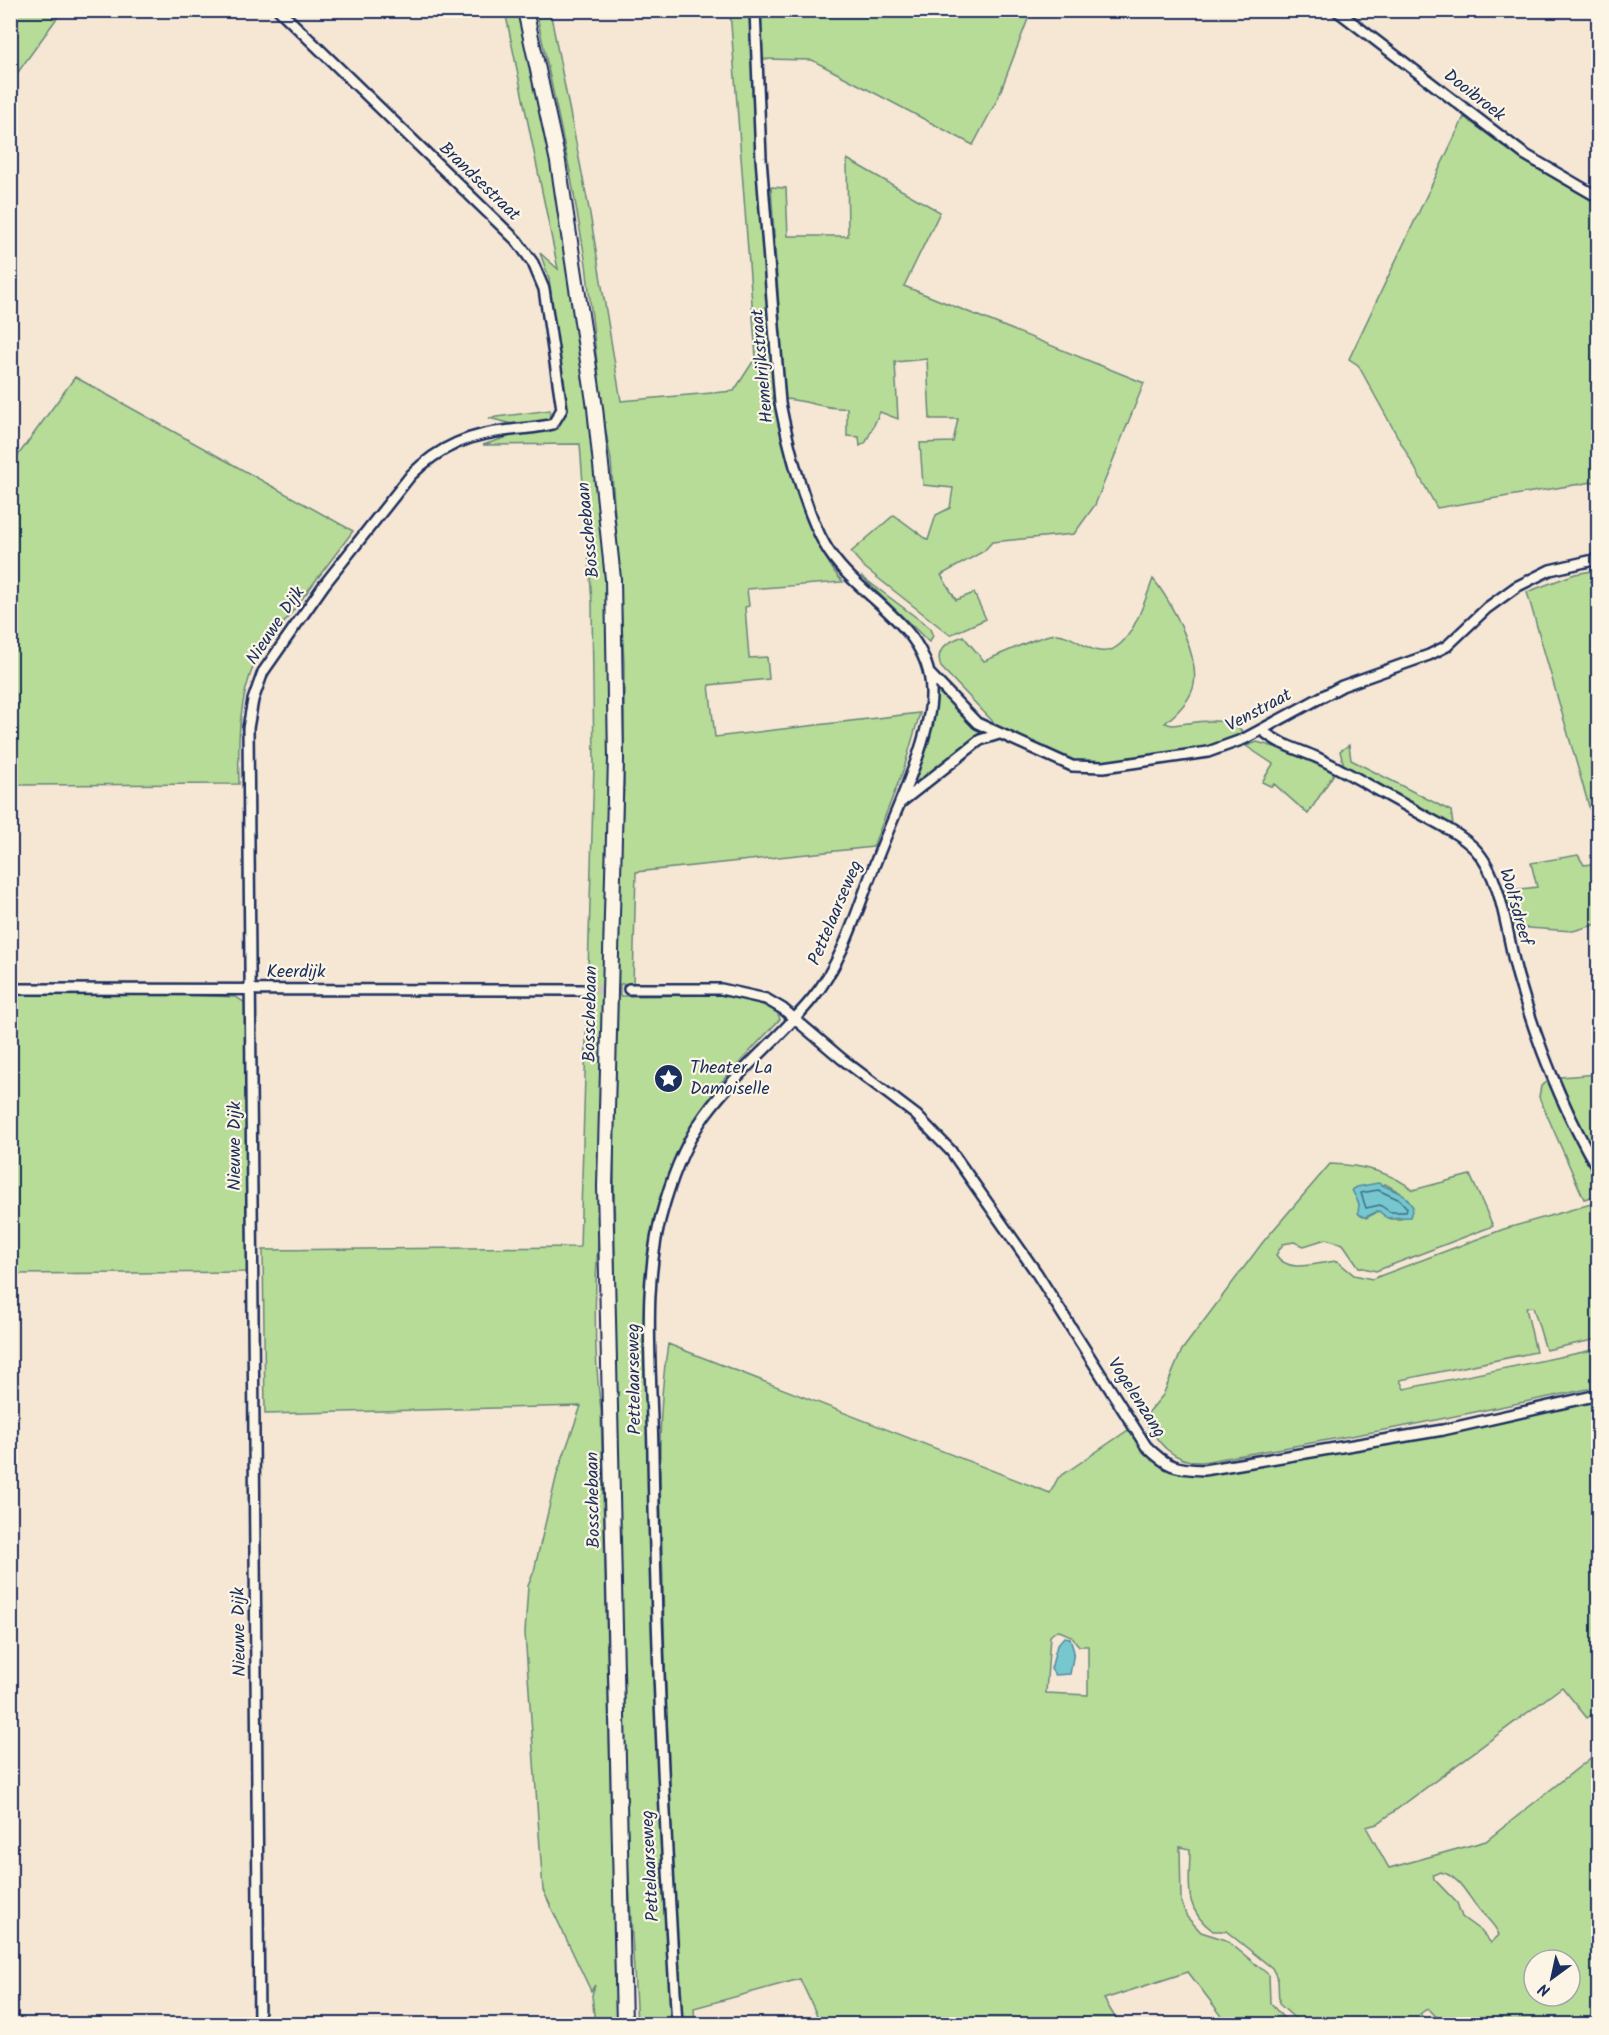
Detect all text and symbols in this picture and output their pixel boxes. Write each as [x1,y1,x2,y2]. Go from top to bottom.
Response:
street label: Dooibroek [1437,62,1512,130]
street label: Brandsestraat [431,135,527,229]
street label: Hemelrijkstraat [743,307,782,424]
street label: Bosschebaan [570,480,608,580]
street label: Nieuwe Dijk [239,580,313,671]
street label: Venstraat [1221,681,1298,741]
street label: Pettelaarseweg [801,856,871,970]
street label: Wolfsdreef [1490,865,1540,951]
street label: Keerdijk [266,958,326,987]
street label: Bosschebaan [576,965,606,1063]
place label: Theater La Damoiselle [690,1054,772,1104]
place icon: Theater La Damoiselle [653,1062,685,1094]
street label: Nieuwe Dijk [221,1101,250,1191]
street label: Pettelaarseweg [620,1323,650,1435]
street label: Vogelenzang [1099,1352,1173,1444]
street label: Bosschebaan [579,1451,609,1549]
street label: Nieuwe Dijk [225,1586,255,1677]
street label: Pettelaarseweg [634,1809,668,1923]
north arrow [1522,1948,1582,2008]
text: N [1534,1976,1556,2003]

